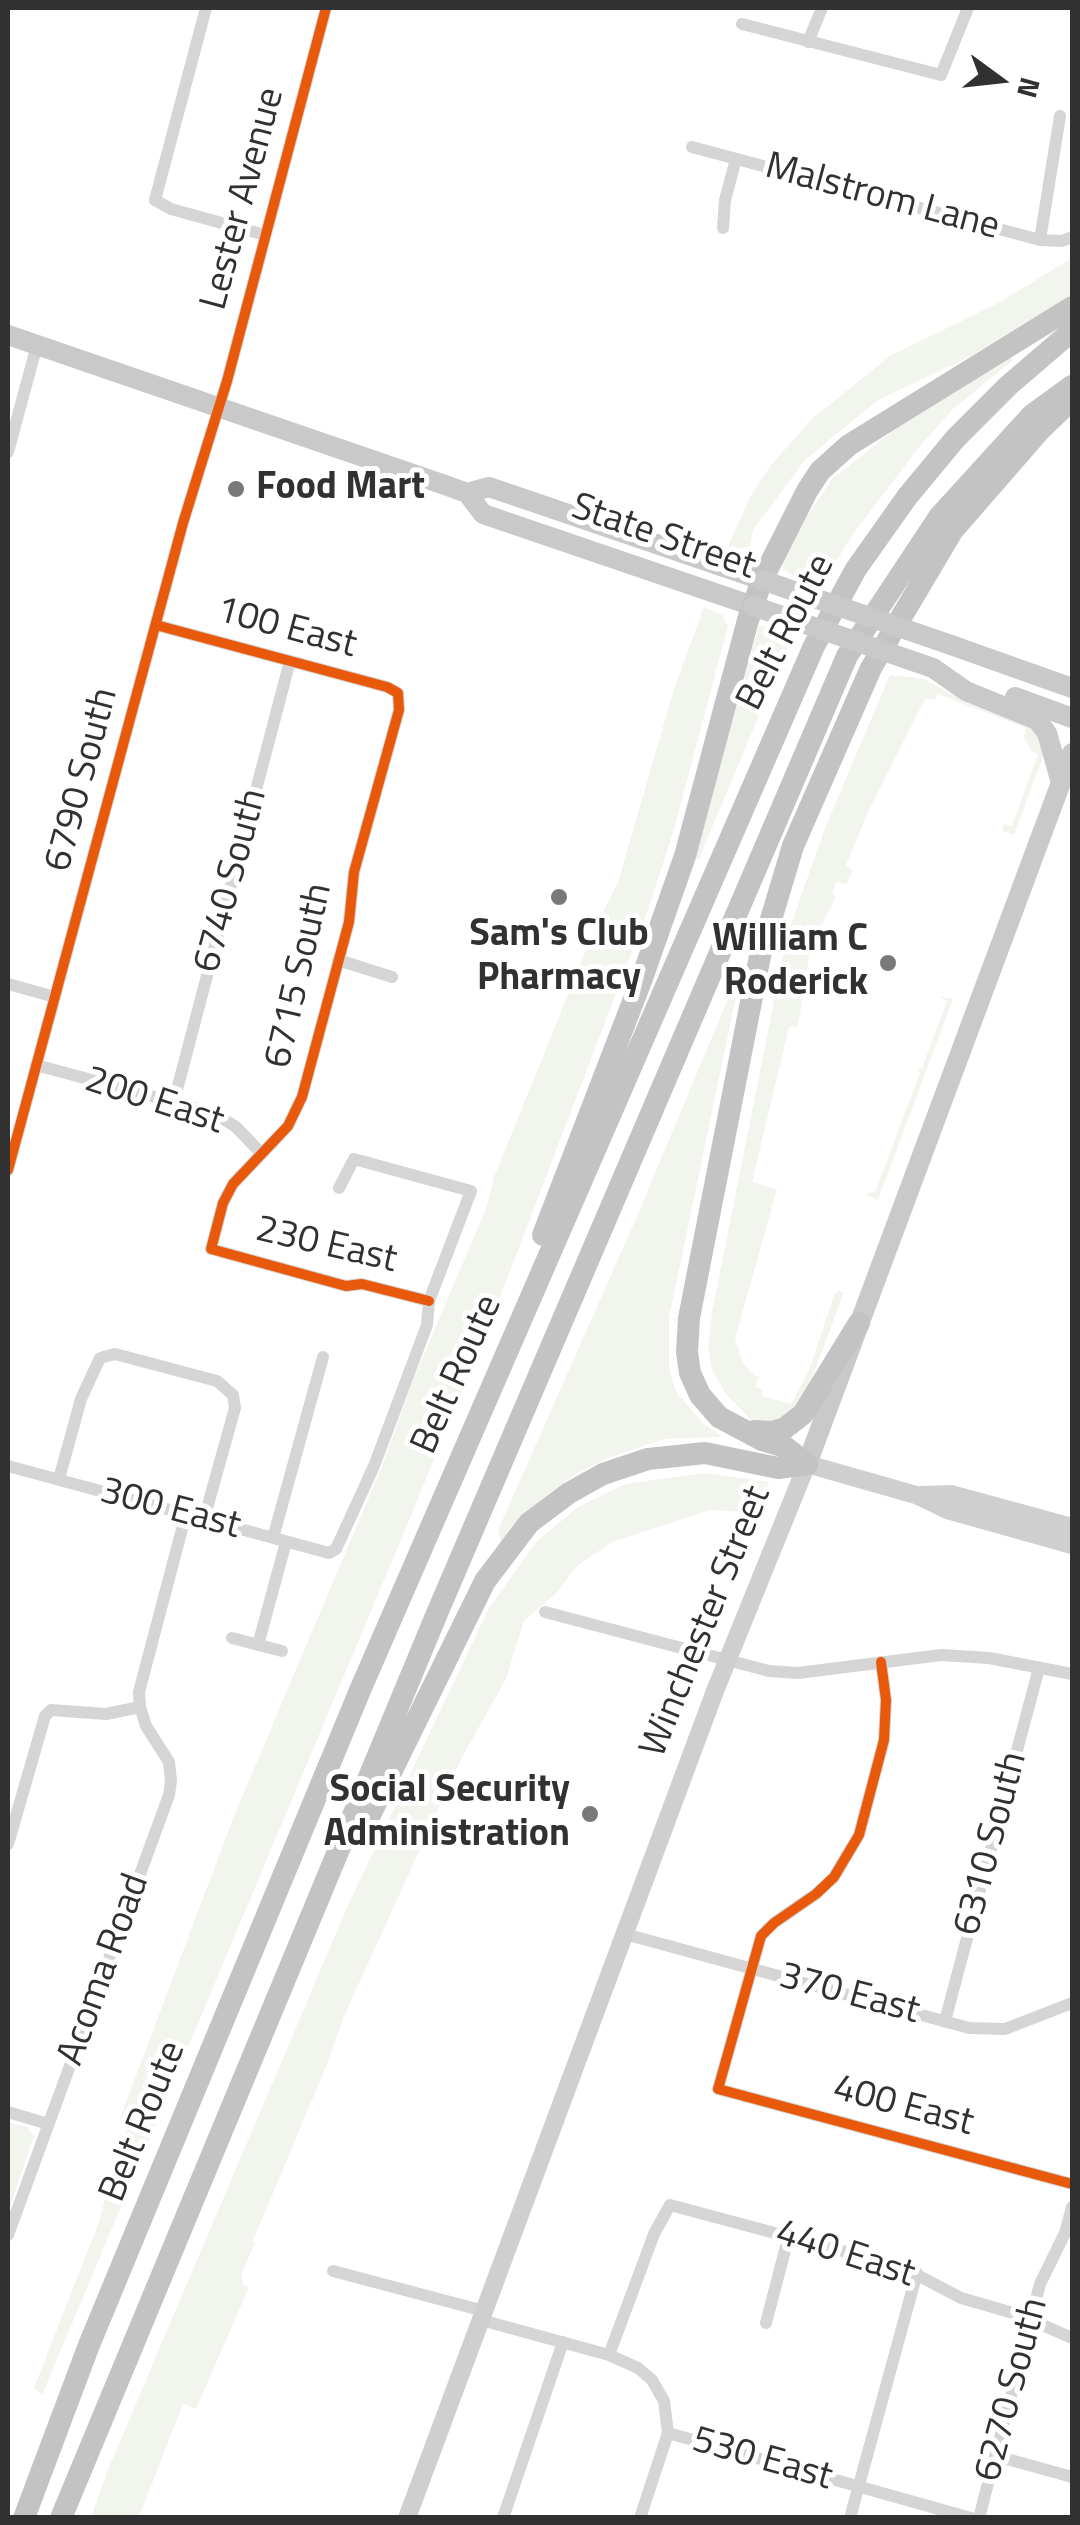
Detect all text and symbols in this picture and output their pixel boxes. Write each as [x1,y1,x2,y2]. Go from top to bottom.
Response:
north arrow [950,30,1050,130]
text: N [1006,73,1053,103]
street label: Lester Avenue [193,83,295,315]
street label: Malstrom Lane [760,145,1004,251]
place label: Food Mart [256,466,425,512]
marker: Food Mart [225,478,247,500]
street label: State Street [565,485,761,591]
street label: Belt Route [728,547,846,719]
street label: 100 East [211,588,361,670]
street label: 6790 South [37,683,129,877]
street label: 6740 South [186,784,278,978]
street label: 6715 South [257,879,343,1073]
marker: Sam's Club Pharmacy [548,886,570,908]
place label: Sam's Club Pharmacy [469,913,649,1002]
place label: William C Roderick [712,918,868,1008]
marker: William C Roderick [877,952,899,974]
street label: 200 East [79,1058,229,1146]
street label: 230 East [251,1208,401,1284]
street label: Belt Route [403,1289,513,1461]
street label: 300 East [95,1469,245,1551]
street label: Winchester Street [632,1480,782,1764]
street label: 6310 South [946,1747,1038,1941]
place label: Social Security Administration [324,1769,570,1858]
marker: Social Security Administration [579,1803,601,1825]
street label: Acoma Road [49,1868,161,2072]
street label: 370 East [774,1954,924,2036]
street label: Belt Route [91,2035,197,2209]
street label: 400 East [828,2066,978,2148]
street label: 440 East [770,2211,920,2299]
street label: 6270 South [967,2293,1059,2487]
street label: 530 East [687,2418,837,2502]

